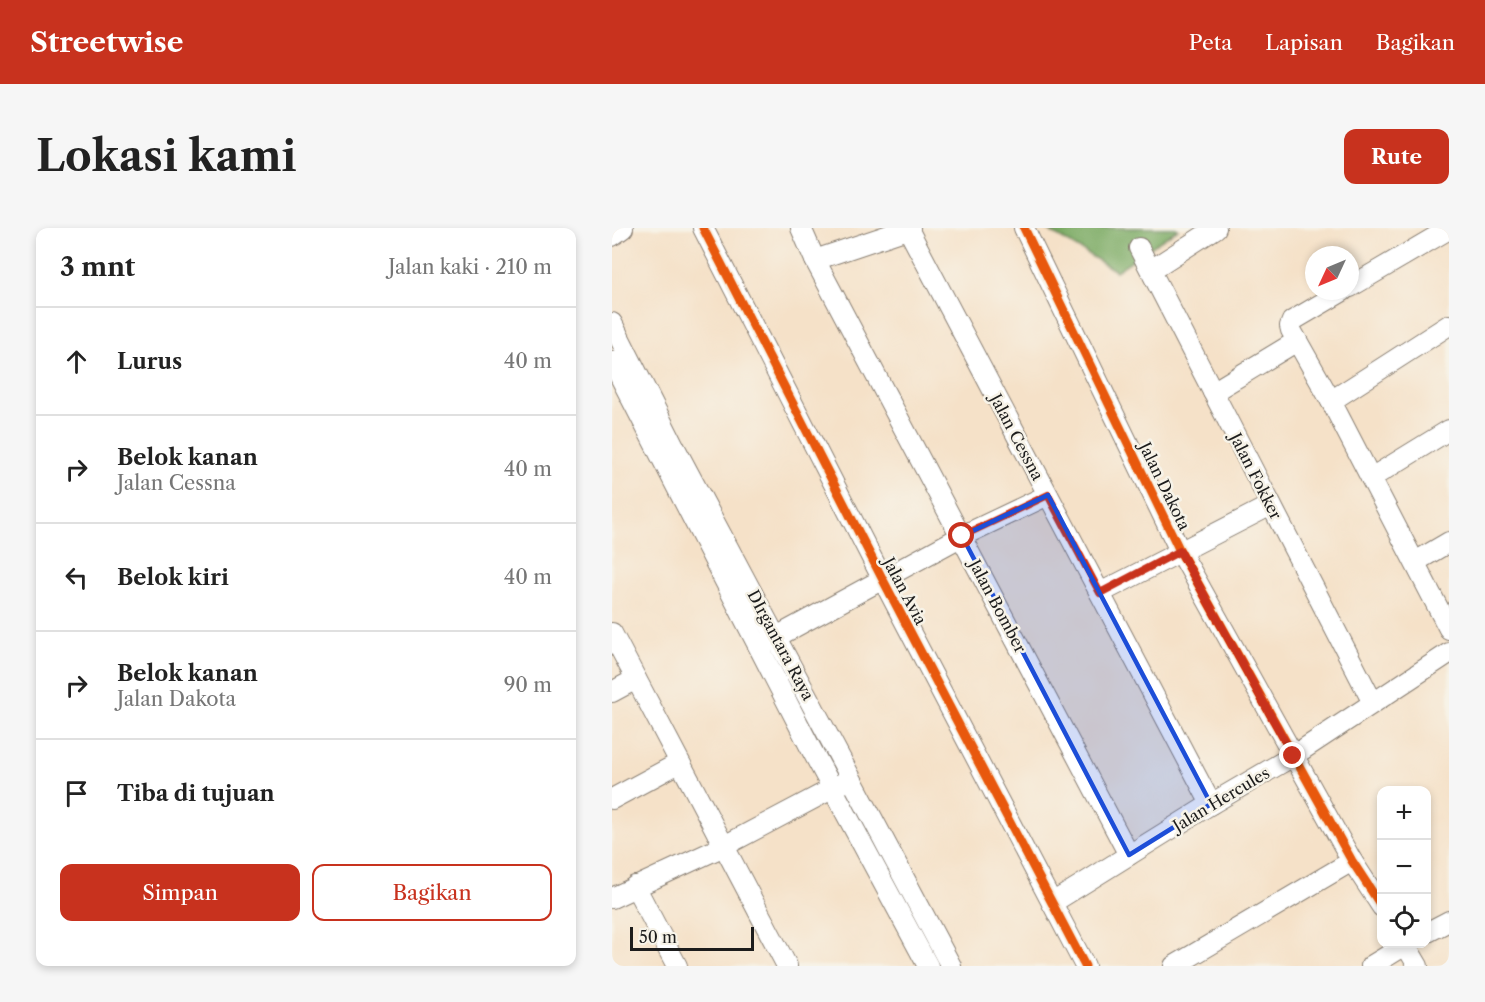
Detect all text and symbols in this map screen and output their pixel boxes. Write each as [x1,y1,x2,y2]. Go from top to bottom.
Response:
text: Streetwise [30,25,184,59]
text: Peta [1189,30,1232,55]
text: Lapisan [1265,30,1343,55]
text: Bagikan [1376,30,1455,55]
button: Rute [1344,129,1449,184]
text: Lokasi kami [36,130,297,182]
north arrow [1305,246,1359,300]
text: 3 mnt [60,251,135,283]
text: Jalan kaki · 210 m [388,255,552,279]
icon: ahead [60,345,93,378]
text: Lurus [117,348,182,375]
text: 40 m [504,349,552,373]
street label: Jalan Cessna [984,388,1048,484]
street label: Jalan Fokker [1224,427,1286,523]
street label: Jalan Dakota [1134,436,1195,534]
text: Belok kanan [117,444,258,471]
icon: right [60,453,93,486]
text: 40 m [504,457,552,481]
text: Jalan Cessna [117,471,236,495]
route start [948,522,974,548]
street label: Jalan Avia [877,551,931,629]
street label: Jalan Bomber [964,553,1031,656]
icon: left [60,561,93,594]
text: Belok kiri [117,564,229,591]
text: 40 m [504,565,552,589]
street label: DIrgantara Raya [743,586,819,704]
text: Belok kanan [117,660,258,687]
icon: right [60,669,93,702]
text: 90 m [504,673,552,697]
text: Jalan Dakota [117,687,236,711]
route end [1279,742,1305,768]
street label: Jalan Hercules [1167,762,1273,837]
icon: arrive [60,777,93,810]
text: Tiba di tujuan [117,780,275,807]
map controls [1377,786,1431,948]
button: + [1377,786,1431,840]
button: − [1377,840,1431,894]
button: Simpan [60,864,300,921]
button: Bagikan [312,864,552,921]
button: locate [1377,894,1431,948]
scale bar [630,924,754,952]
text: 50 m [639,927,677,947]

